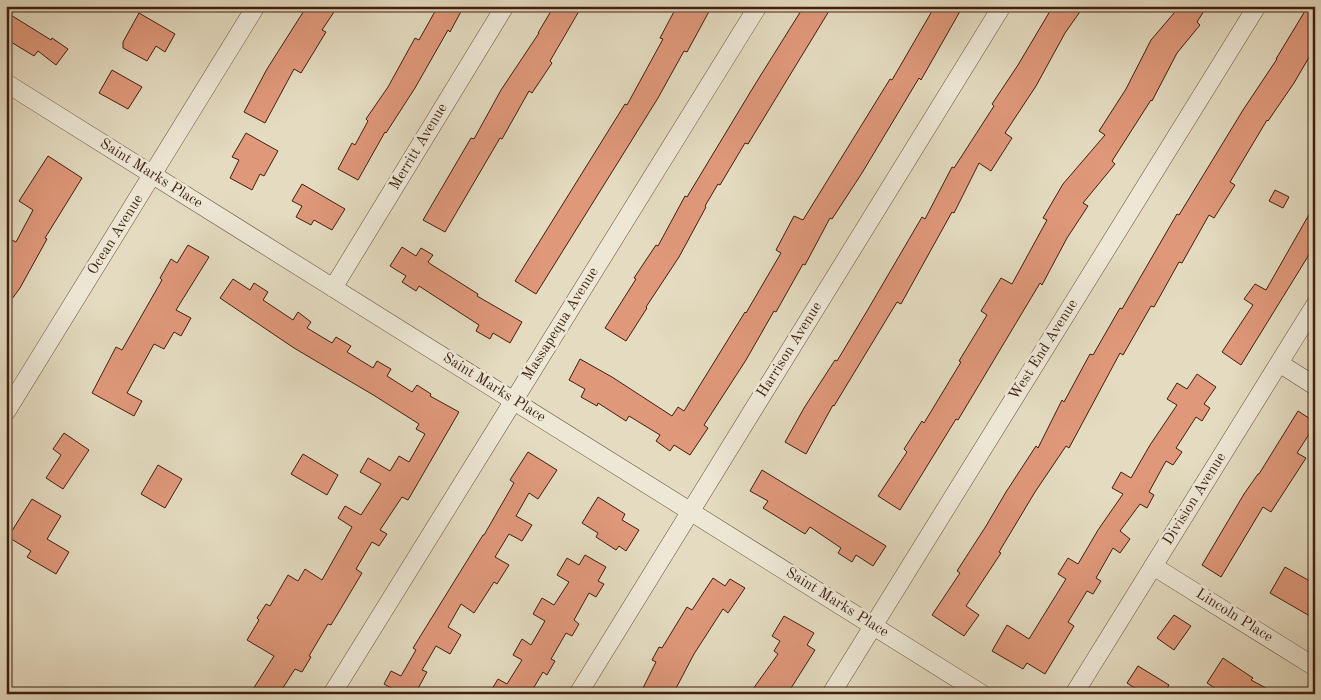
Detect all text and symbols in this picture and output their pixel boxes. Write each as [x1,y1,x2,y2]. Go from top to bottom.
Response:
street label: Merritt Avenue [387,101,451,193]
street label: Saint Marks Place [97,136,205,212]
street label: Ocean Avenue [85,192,147,278]
street label: Massapequa Avenue [520,265,602,383]
street label: West End Avenue [1007,297,1081,403]
street label: Harrison Avenue [755,300,825,400]
street label: Saint Marks Place [440,350,548,426]
street label: Division Avenue [1161,450,1229,548]
street label: Saint Marks Place [783,565,891,641]
street label: Lincoln Place [1193,586,1275,646]

